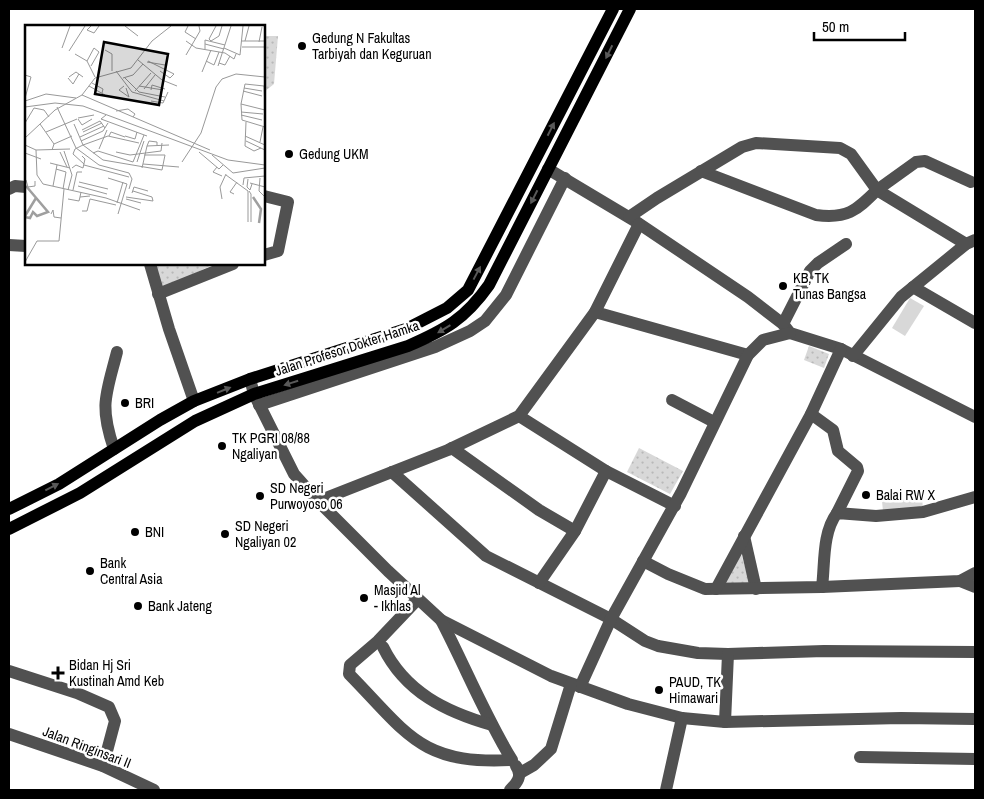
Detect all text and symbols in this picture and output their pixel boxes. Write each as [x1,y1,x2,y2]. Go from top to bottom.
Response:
scale bar [814,10,905,42]
text: 50 m [822,16,849,37]
inset map [25,25,265,265]
place label: Gedung N Fakultas Tarbiyah dan Keguruan [312,29,432,63]
marker: Gedung N Fakultas Tarbiyah dan Keguruan [296,40,308,52]
one-way arrow [605,45,613,60]
one-way arrow [547,122,555,136]
place label: Gedung UKM [299,145,369,163]
marker: Gedung UKM [283,148,295,160]
one-way arrow [530,190,538,204]
one-way arrow [473,266,481,281]
place label: KB, TK Tunas Bangsa [793,269,867,303]
marker: KB, TK Tunas Bangsa [777,280,789,292]
street label: Jalan Profesor Dokter Hamka [273,316,422,380]
one-way arrow [438,324,451,333]
one-way arrow [284,380,299,387]
one-way arrow [217,386,232,394]
place label: BRI [135,394,154,412]
marker: BRI [119,397,131,409]
place label: TK PGRI 08/88 Ngaliyan [232,429,310,463]
marker: TK PGRI 08/88 Ngaliyan [216,440,228,452]
place label: SD Negeri Purwoyoso 06 [270,479,343,513]
one-way arrow [45,483,59,491]
place label: Balai RW X [876,486,935,504]
marker: Balai RW X [860,489,872,501]
marker: SD Negeri Purwoyoso 06 [254,490,266,502]
place label: SD Negeri Ngaliyan 02 [235,517,296,551]
place label: BNI [145,523,164,541]
marker: BNI [129,526,141,538]
marker: SD Negeri Ngaliyan 02 [219,528,231,540]
place label: Bank Central Asia [100,554,163,588]
marker: Bank Central Asia [84,565,96,577]
place label: Masjid Al - Ikhlas [374,581,421,615]
marker: Masjid Al - Ikhlas [358,592,370,604]
place label: Bank Jateng [148,597,212,615]
marker: Bank Jateng [132,600,144,612]
place label: Bidan Hj Sri Kustinah Amd Keb [69,656,164,690]
marker: Bidan Hj Sri Kustinah Amd Keb [51,666,65,680]
place label: PAUD, TK Himawari [669,673,721,707]
marker: PAUD, TK Himawari [653,684,665,696]
street label: Jalan Ringinsari II [40,722,134,772]

